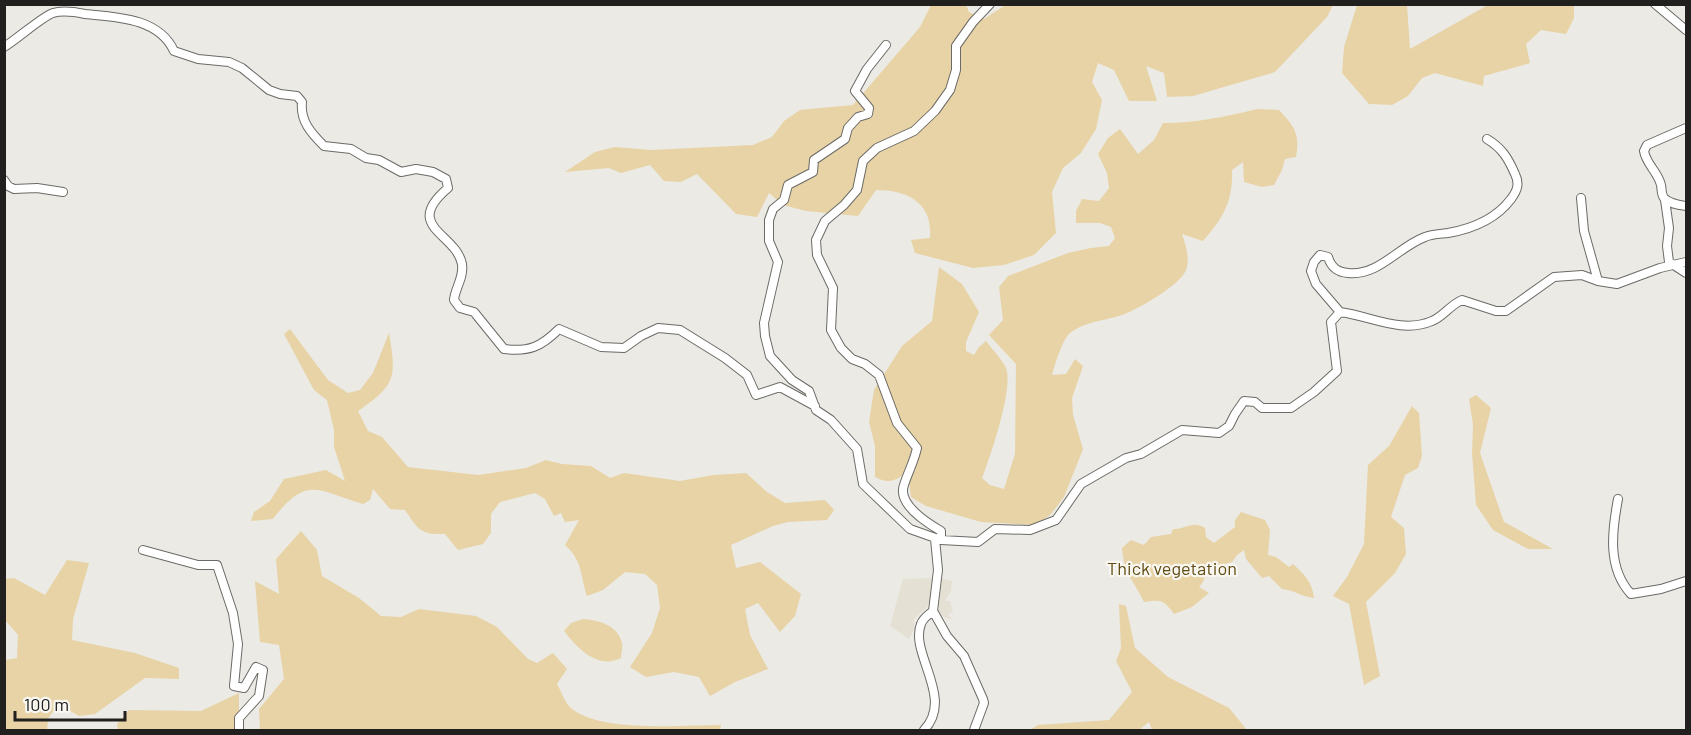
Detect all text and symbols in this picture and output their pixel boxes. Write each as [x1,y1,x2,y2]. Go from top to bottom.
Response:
park label: Thick vegetation [1107,557,1237,579]
scale bar [15,684,124,722]
text: 100 m [24,693,69,715]

